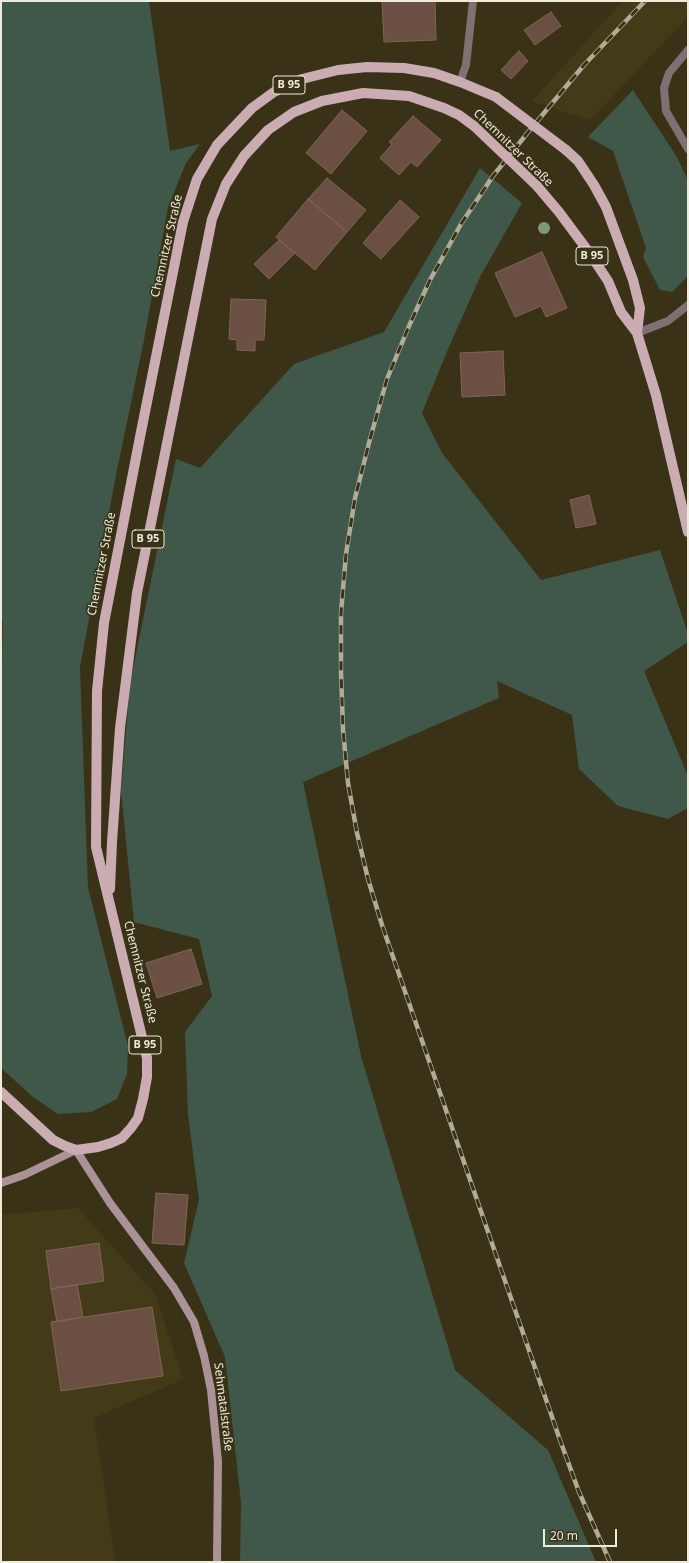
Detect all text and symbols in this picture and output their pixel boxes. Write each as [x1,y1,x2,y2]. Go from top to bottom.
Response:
road number: B 95 [273,76,305,94]
street label: Chemnitzer Straße [470,106,556,190]
street label: Chemnitzer Straße [148,193,186,299]
road number: B 95 [576,247,608,265]
street label: Chemnitzer Straße [85,511,119,617]
road number: B 95 [132,530,164,548]
street label: Chemnitzer Straße [120,919,160,1025]
road number: B 95 [129,1036,161,1054]
street label: Sehmatalstraße [210,1362,236,1452]
scale bar [545,1521,619,1547]
text: 20 m [550,1527,578,1544]

